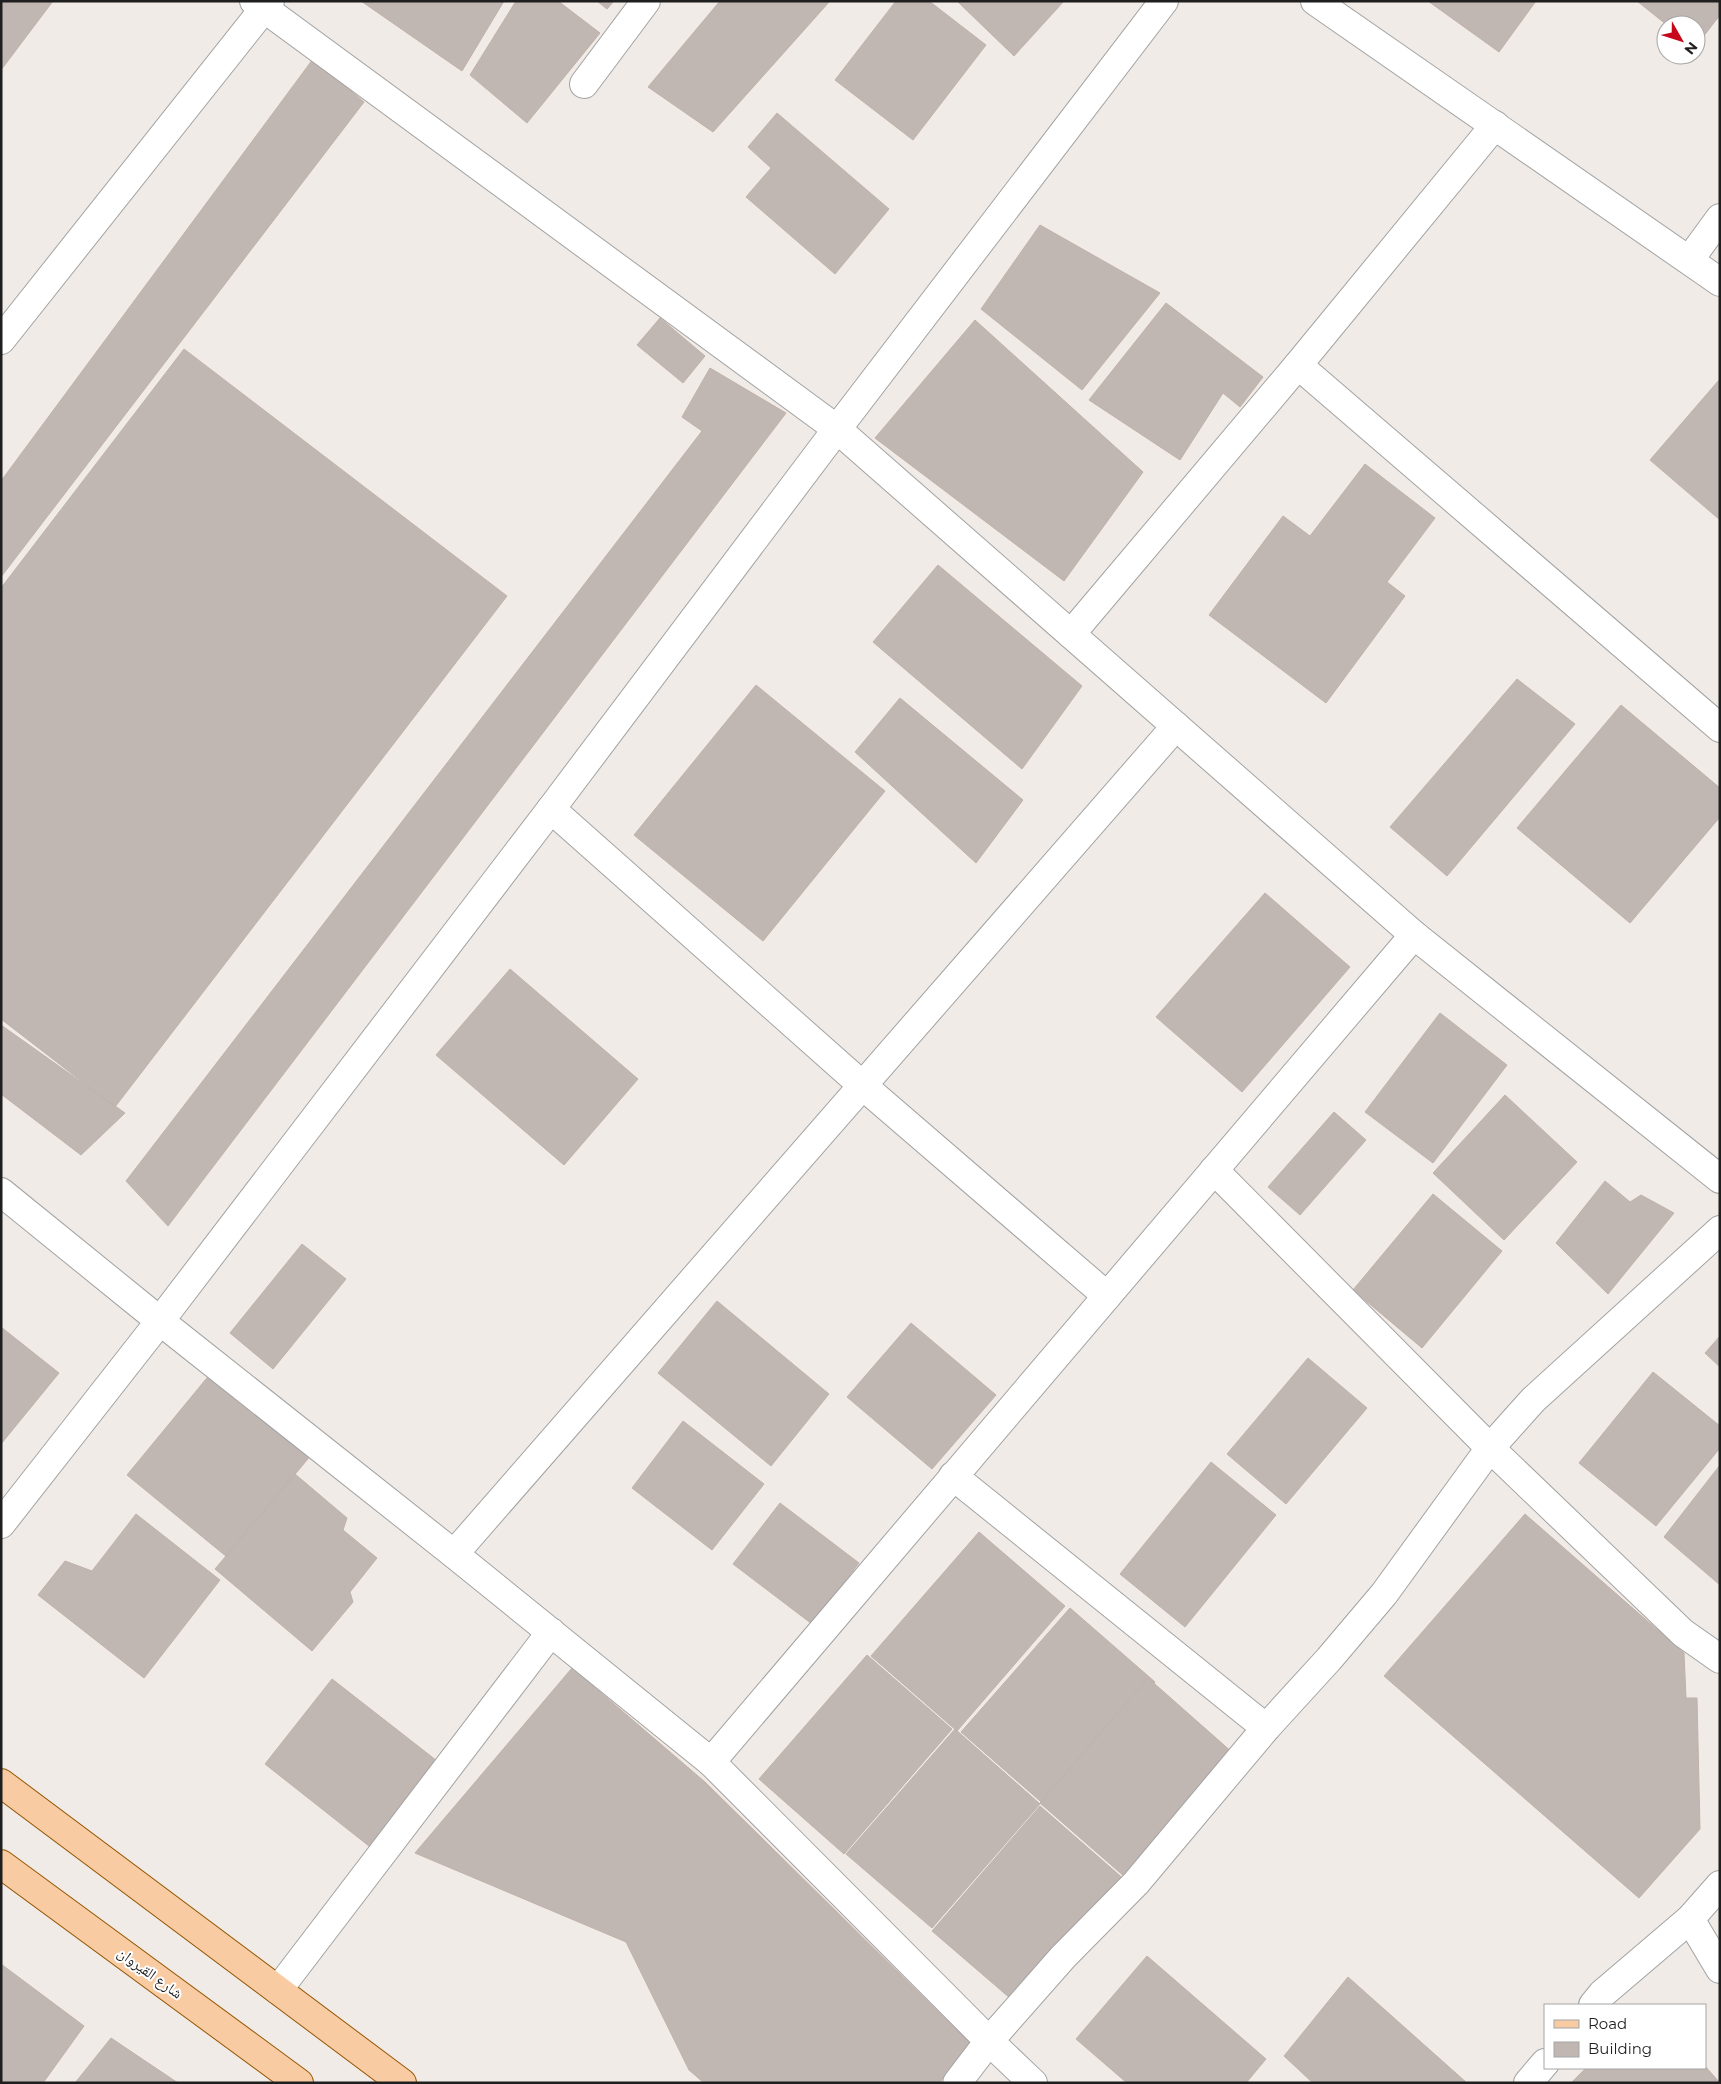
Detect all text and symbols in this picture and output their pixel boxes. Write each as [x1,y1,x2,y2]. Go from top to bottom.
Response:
north arrow [1656,15,1706,65]
text: N [1681,38,1702,58]
street label: شارع القيروان [113,1943,187,2003]
legend [1544,2004,1706,2069]
text: Road [1588,2014,1627,2033]
text: Building [1588,2039,1652,2058]

